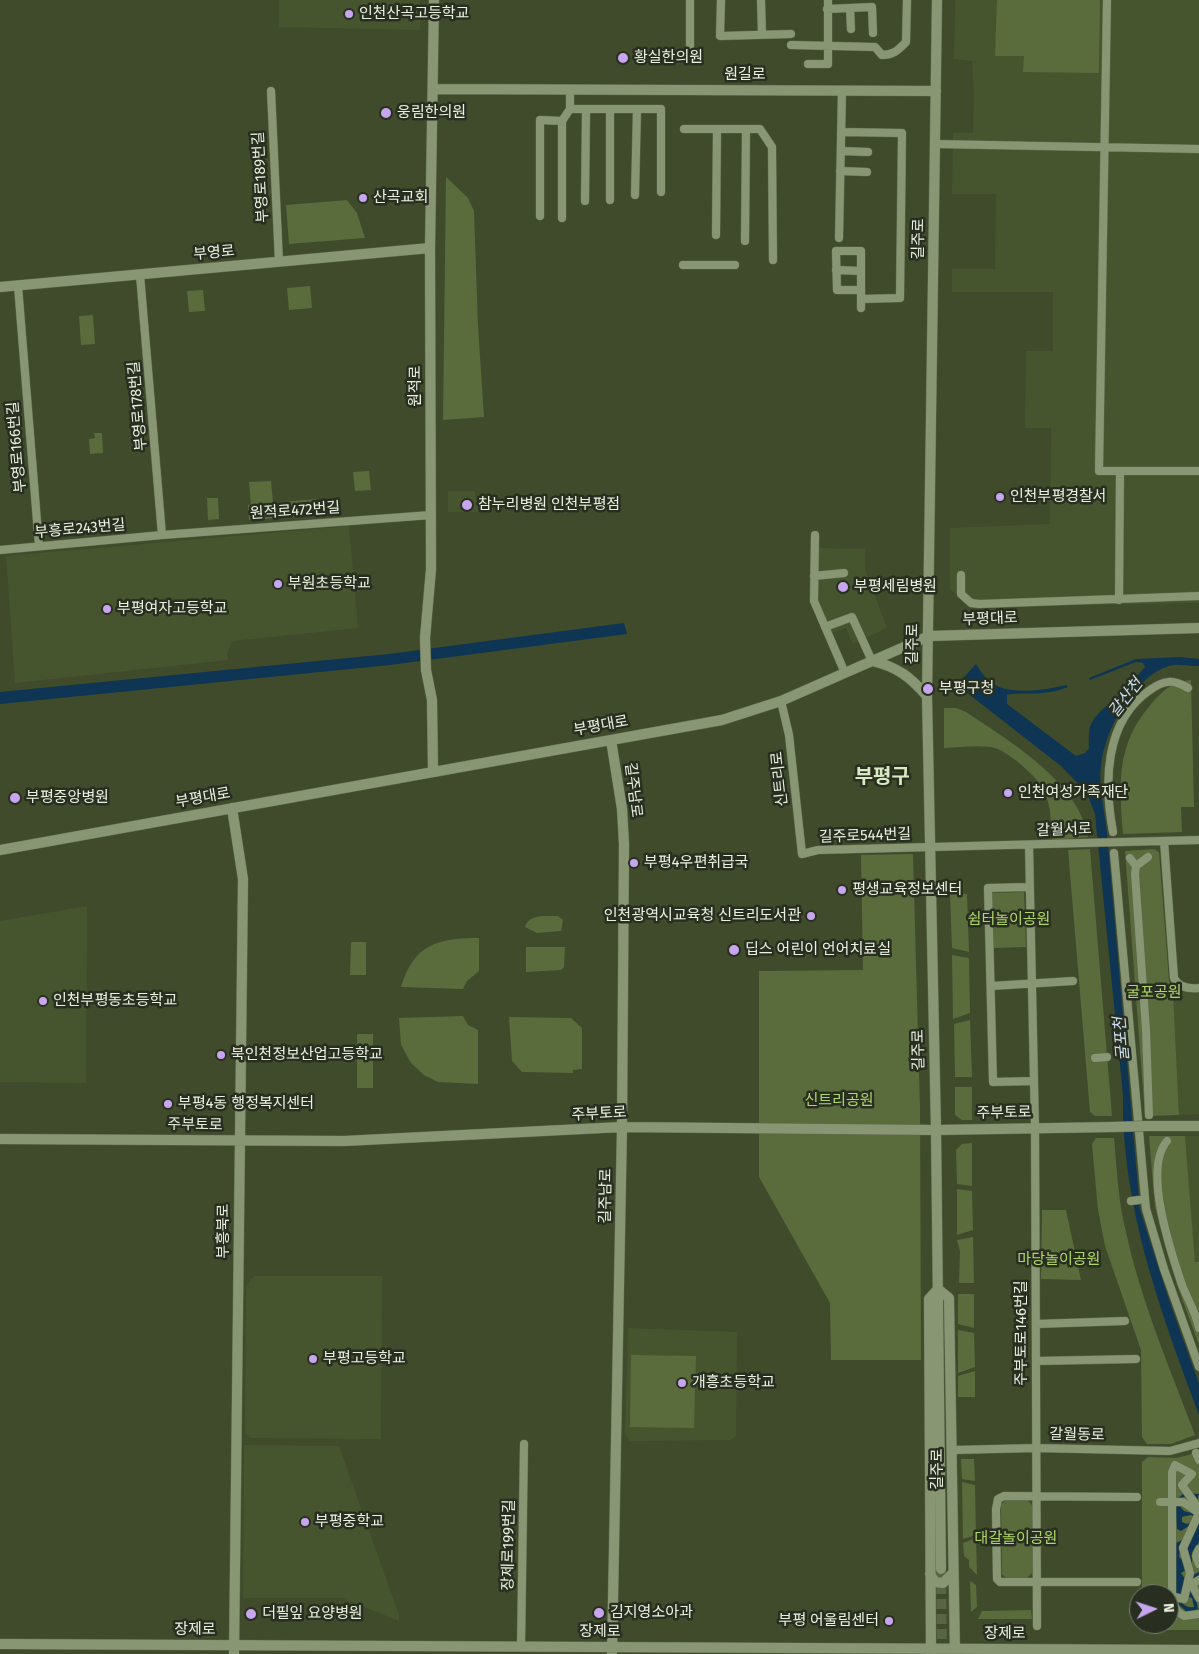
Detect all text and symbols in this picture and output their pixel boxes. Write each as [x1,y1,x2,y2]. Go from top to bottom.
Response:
place label: 인천산곡고등학교 [359,5,469,23]
marker: 인천산곡고등학교 [343,8,355,20]
place label: 황실한의원 [634,49,703,67]
marker: 황실한의원 [616,51,630,65]
street label: 원길로 [724,66,766,84]
place label: 웅림한의원 [397,104,466,122]
marker: 웅림한의원 [379,106,393,120]
street label: 부영로189번길 [250,131,272,223]
place label: 산곡교회 [373,189,428,207]
marker: 산곡교회 [357,192,369,204]
street label: 길주로 [910,218,928,260]
street label: 부영로 [193,242,235,264]
street label: 부영로178번길 [125,360,151,452]
street label: 원적로 [407,365,425,407]
street label: 부영로166번길 [4,401,30,493]
place label: 인천부평경찰서 [1010,488,1107,506]
marker: 인천부평경찰서 [994,491,1006,503]
place label: 참누리병원 인천부평점 [478,496,620,514]
marker: 참누리병원 인천부평점 [460,498,474,512]
street label: 원적로472번길 [249,499,341,523]
street label: 부흥로243번길 [34,516,126,542]
place label: 부원초등학교 [288,575,371,593]
marker: 부원초등학교 [272,578,284,590]
place label: 부평세림병원 [854,578,937,596]
marker: 부평세림병원 [836,580,850,594]
place label: 부평여자고등학교 [117,600,227,618]
marker: 부평여자고등학교 [101,603,113,615]
street label: 부평대로 [962,609,1018,629]
street label: 길주로 [904,623,922,665]
water label: 갈산천 [1105,675,1147,721]
place label: 부평구청 [939,680,994,698]
marker: 부평구청 [921,682,935,696]
street label: 부평대로 [572,712,630,740]
street label: 신트리로 [768,751,792,807]
street label: 길주남로 [621,762,645,818]
district label: 부평구 [854,765,910,789]
street label: 부평대로 [174,784,232,812]
place label: 인천여성가족재단 [1018,784,1128,802]
marker: 인천여성가족재단 [1002,787,1014,799]
place label: 부평중앙병원 [26,789,109,807]
marker: 부평중앙병원 [8,791,22,805]
street label: 갈월서로 [1036,820,1092,840]
street label: 길주로544번길 [818,825,912,847]
place label: 부평4우편취급국 [644,854,749,872]
marker: 부평4우편취급국 [628,857,640,869]
place label: 평생교육정보센터 [852,881,962,899]
marker: 평생교육정보센터 [836,884,848,896]
place label: 인천광역시교육청 신트리도서관 [604,907,801,925]
marker: 인천광역시교육청 신트리도서관 [805,910,817,922]
park label: 쉼터놀이공원 [968,911,1050,929]
place label: 딥스 어린이 언어치료실 [745,941,891,959]
marker: 딥스 어린이 언어치료실 [727,943,741,957]
park label: 굴포공원 [1126,984,1182,1002]
place label: 인천부평동초등학교 [53,992,177,1010]
marker: 인천부평동초등학교 [37,995,49,1007]
water label: 굴포천 [1111,1016,1133,1062]
street label: 길주로 [910,1029,928,1071]
place label: 북인천정보산업고등학교 [231,1046,383,1064]
marker: 북인천정보산업고등학교 [215,1049,227,1061]
park label: 신트리공원 [805,1092,873,1110]
place label: 부평4동 행정복지센터 [178,1095,314,1113]
marker: 부평4동 행정복지센터 [162,1098,174,1110]
street label: 주부토로 [571,1104,627,1124]
street label: 주부토로 [976,1104,1032,1122]
street label: 주부토로 [167,1116,223,1134]
street label: 길주남로 [597,1168,615,1224]
street label: 부흥북로 [215,1203,233,1259]
park label: 마당놀이공원 [1018,1251,1100,1269]
street label: 주부토로146번길 [1013,1280,1031,1386]
place label: 부평고등학교 [323,1350,406,1368]
marker: 부평고등학교 [307,1353,319,1365]
place label: 개흥초등학교 [692,1374,775,1392]
marker: 개흥초등학교 [676,1377,688,1389]
street label: 갈월동로 [1049,1426,1105,1444]
street label: 길주로 [929,1448,947,1490]
street label: 장제로199번길 [499,1499,519,1591]
place label: 부평중학교 [315,1513,384,1531]
marker: 부평중학교 [299,1516,311,1528]
park label: 대갈놀이공원 [975,1530,1057,1548]
north arrow [1129,1584,1179,1634]
text: N [1160,1603,1177,1613]
place label: 김지영소아과 [610,1604,693,1622]
place label: 더필잎 요양병원 [262,1605,363,1623]
marker: 김지영소아과 [592,1606,606,1620]
marker: 더필잎 요양병원 [244,1607,258,1621]
place label: 부평 어울림센터 [778,1612,879,1630]
marker: 부평 어울림센터 [883,1615,895,1627]
street label: 장제로 [174,1621,216,1639]
street label: 장제로 [579,1623,621,1641]
street label: 장제로 [984,1625,1026,1643]

